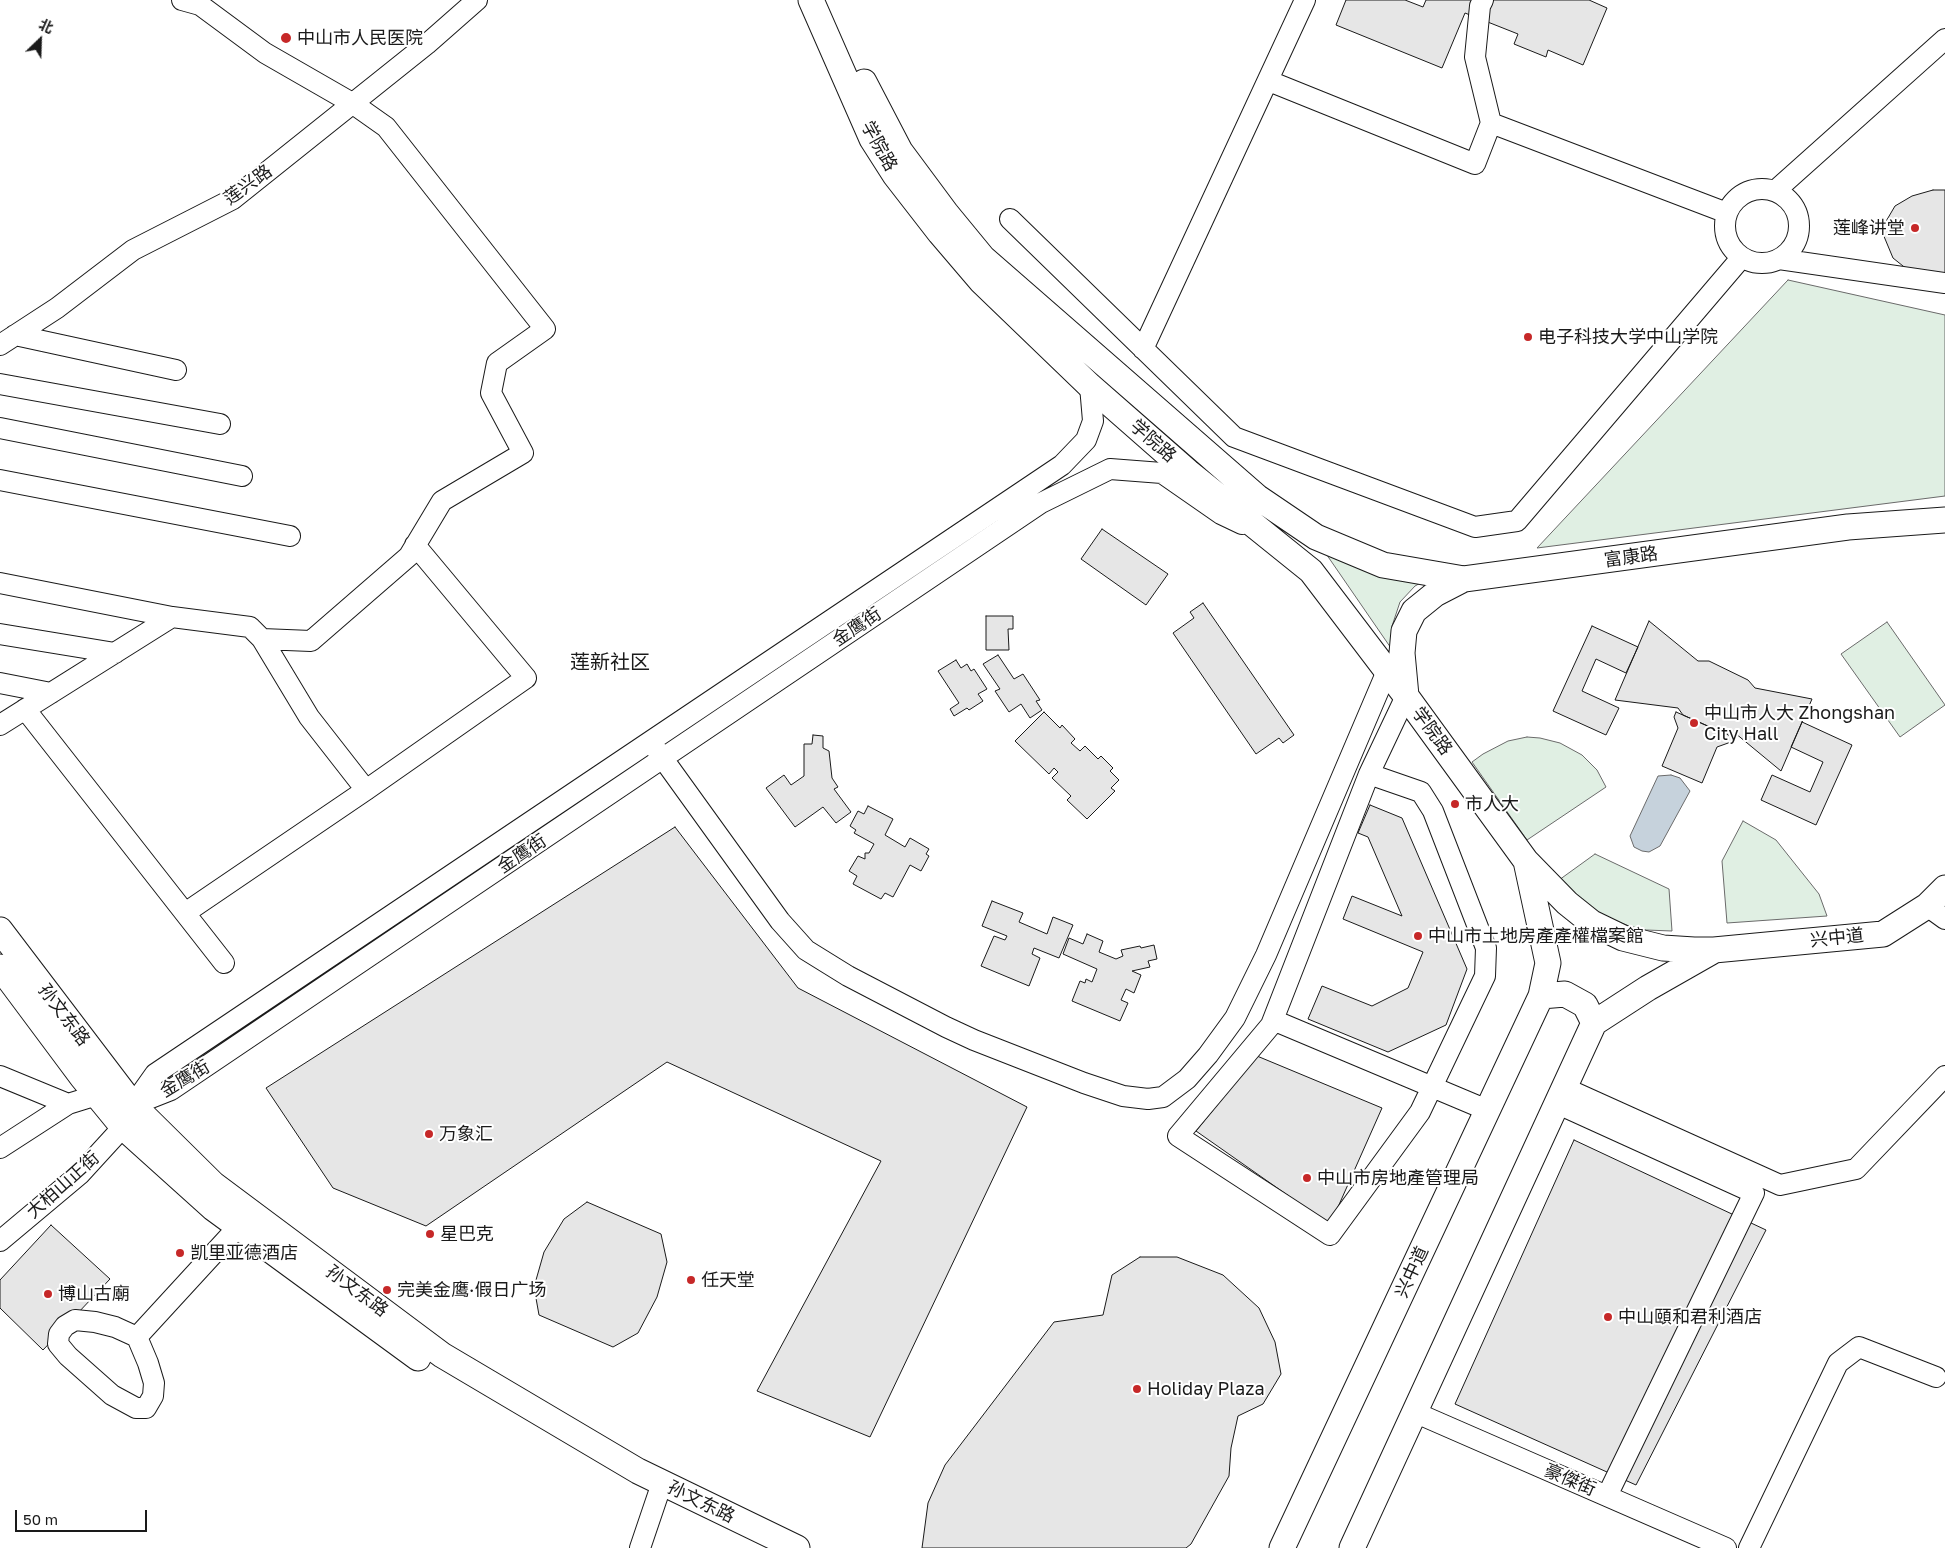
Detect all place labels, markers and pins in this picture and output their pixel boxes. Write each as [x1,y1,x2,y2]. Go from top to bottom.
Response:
place label: 中山市人民医院 [297,27,423,49]
marker: 中山市人民医院 [279,31,293,45]
place label: 莲峰讲堂 [1833,217,1905,239]
marker: 莲峰讲堂 [1909,222,1921,234]
place label: 电子科技大学中山学院 [1538,326,1718,348]
marker: 电子科技大学中山学院 [1522,331,1534,343]
place label: 中山市人大 Zhongshan City Hall [1704,702,1895,744]
marker: 中山市人大 Zhongshan City Hall [1688,717,1700,729]
place label: 市人大 [1465,793,1519,815]
marker: 市人大 [1449,798,1461,810]
place label: 中山市土地房產產權檔案館 [1428,925,1644,947]
marker: 中山市土地房產產權檔案館 [1412,930,1424,942]
place label: 万象汇 [439,1123,493,1145]
marker: 万象汇 [423,1128,435,1140]
place label: 中山市房地產管理局 [1317,1167,1479,1189]
marker: 中山市房地產管理局 [1301,1172,1313,1184]
place label: 星巴克 [440,1223,494,1245]
marker: 星巴克 [424,1228,436,1240]
place label: 凯里亚德酒店 [190,1242,298,1264]
marker: 凯里亚德酒店 [174,1247,186,1259]
place label: 任天堂 [701,1269,755,1291]
marker: 任天堂 [685,1274,697,1286]
place label: 完美金鹰·假日广场 [397,1279,546,1301]
place label: 博山古廟 [58,1283,130,1305]
marker: 完美金鹰·假日广场 [381,1284,393,1296]
marker: 博山古廟 [42,1288,54,1300]
place label: 中山頤和君利酒店 [1618,1306,1762,1328]
marker: 中山頤和君利酒店 [1602,1311,1614,1323]
place label: Holiday Plaza [1147,1378,1265,1400]
marker: Holiday Plaza [1131,1383,1143,1395]

